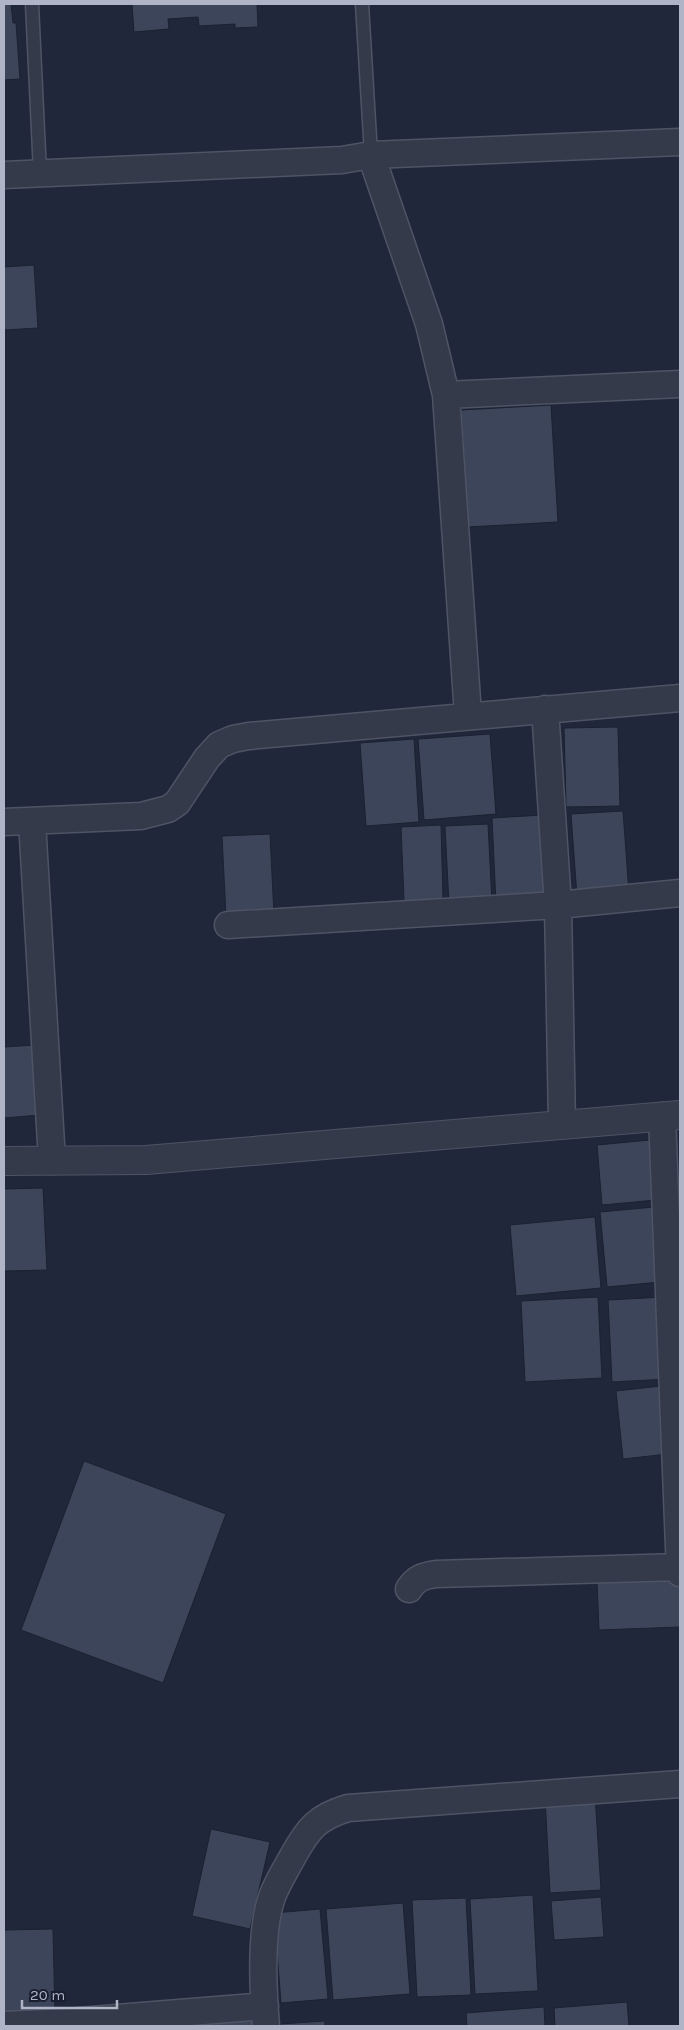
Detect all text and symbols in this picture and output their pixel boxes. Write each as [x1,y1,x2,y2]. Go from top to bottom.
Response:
scale bar [22,1978,118,2010]
text: 20 m [30,1986,65,2004]

